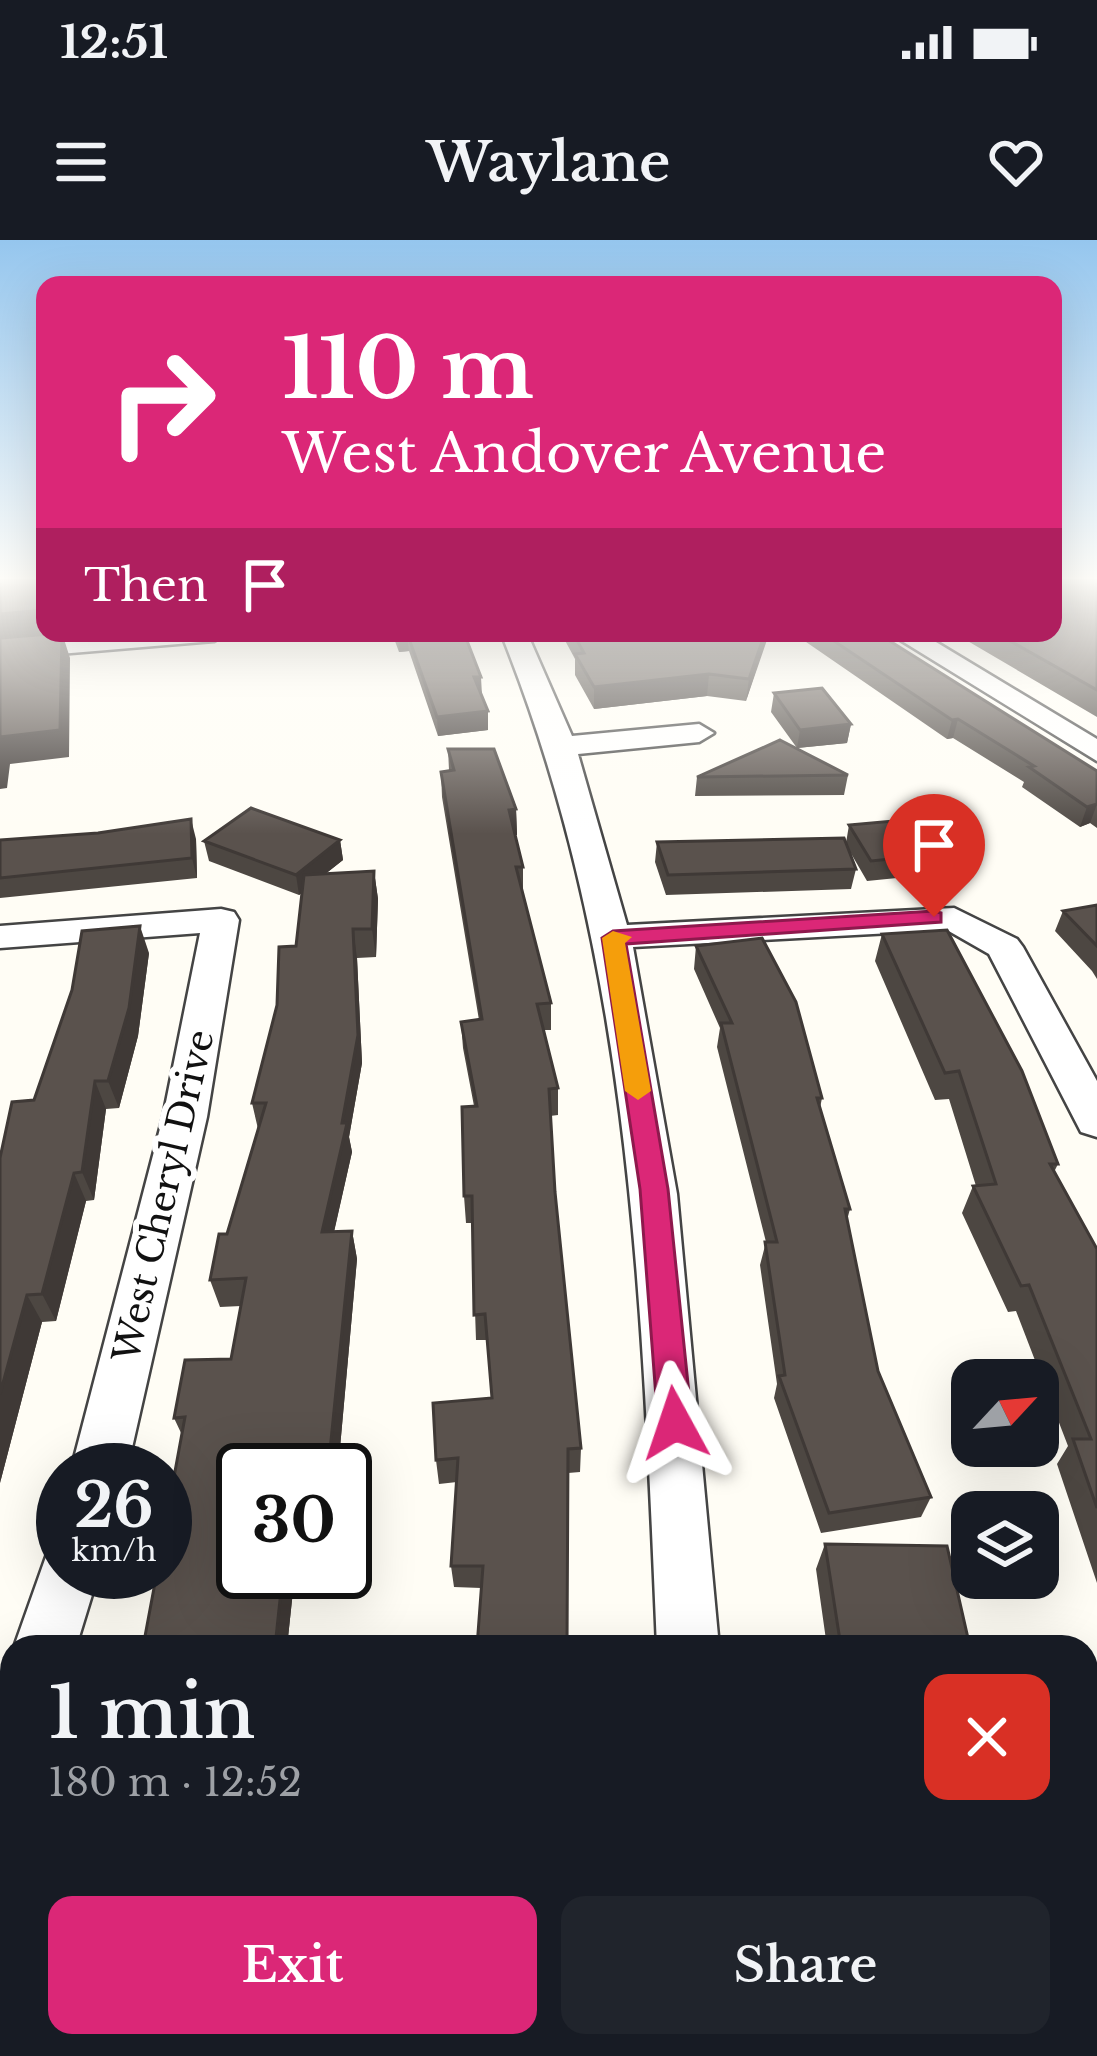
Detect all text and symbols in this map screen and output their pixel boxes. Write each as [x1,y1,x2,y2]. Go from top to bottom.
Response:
text: 12:51 [60,14,168,70]
icon: menu [48,129,114,195]
text: Waylane [427,129,670,196]
icon: heart [983,129,1049,195]
text: 110 m [282,317,534,421]
icon: right [84,324,240,480]
text: West Andover Avenue [282,420,886,487]
icon: arrive [232,552,298,618]
text: Then [84,557,208,613]
pin [883,794,985,917]
icon: arrive [901,812,967,878]
street label: West Cheryl Drive [103,1026,224,1368]
north arrow [951,1359,1059,1467]
map controls [951,1359,1059,1599]
position arrow [612,1360,738,1486]
speed limit sign: 30 [216,1443,372,1599]
text: 26 [74,1469,154,1543]
button: layers [951,1491,1059,1599]
text: km/h [71,1532,157,1569]
text: 1 min [48,1668,255,1757]
button: close [924,1674,1050,1800]
text: 180 m · 12:52 [48,1758,302,1807]
button: Exit [48,1896,537,2034]
button: Share [561,1896,1050,2034]

